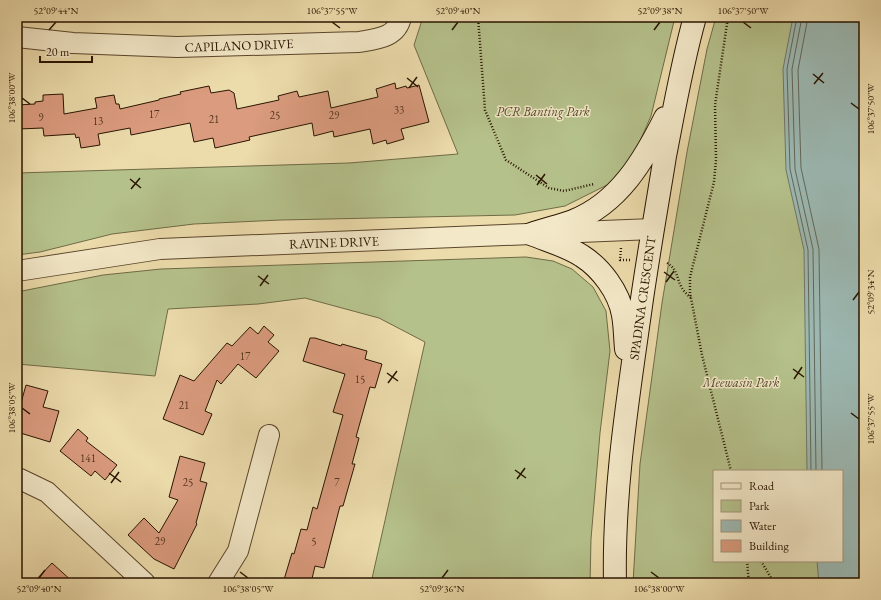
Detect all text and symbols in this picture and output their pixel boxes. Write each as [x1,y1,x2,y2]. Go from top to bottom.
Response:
text: 52°09'44"N [34,4,79,17]
text: 106°37'55"W [307,4,358,17]
text: 52°09'40"N [436,4,481,17]
text: 52°09'38"N [638,4,683,17]
text: 106°37'50"W [718,4,769,17]
street label: CAPILANO DRIVE [184,35,294,56]
scale bar [40,38,92,64]
text: 20 m [46,44,70,60]
text: 106°38'00"W [5,72,18,123]
text: 106°37'50"W [864,83,877,134]
house number: 33 [394,103,404,117]
park label: PCR Banting Park [496,103,590,120]
house number: 17 [149,107,160,121]
house number: 25 [270,108,280,122]
house number: 29 [329,108,340,122]
house number: 9 [38,110,44,124]
house number: 21 [209,112,219,126]
house number: 13 [93,114,103,128]
street label: RAVINE DRIVE [289,232,379,253]
street label: SPADINA CRESCENT [625,235,660,361]
text: 52°09'34"N [864,269,877,314]
house number: 17 [240,349,251,363]
house number: 15 [355,372,365,386]
park label: Meewasin Park [702,374,779,391]
text: 106°38'05"W [5,382,18,433]
text: 106°37'55"W [864,393,877,444]
house number: 21 [179,398,189,412]
house number: 141 [80,451,96,465]
legend [713,470,843,562]
house number: 25 [183,475,193,489]
house number: 7 [334,475,340,489]
text: Road [749,478,775,494]
text: Park [749,498,770,514]
text: Water [749,518,776,534]
house number: 29 [155,534,166,548]
house number: 5 [311,534,317,548]
text: Building [749,538,790,554]
text: 52°09'40"N [17,582,62,595]
text: 106°38'05"W [223,582,274,595]
text: 52°09'36"N [420,582,465,595]
text: 106°38'00"W [634,582,685,595]

